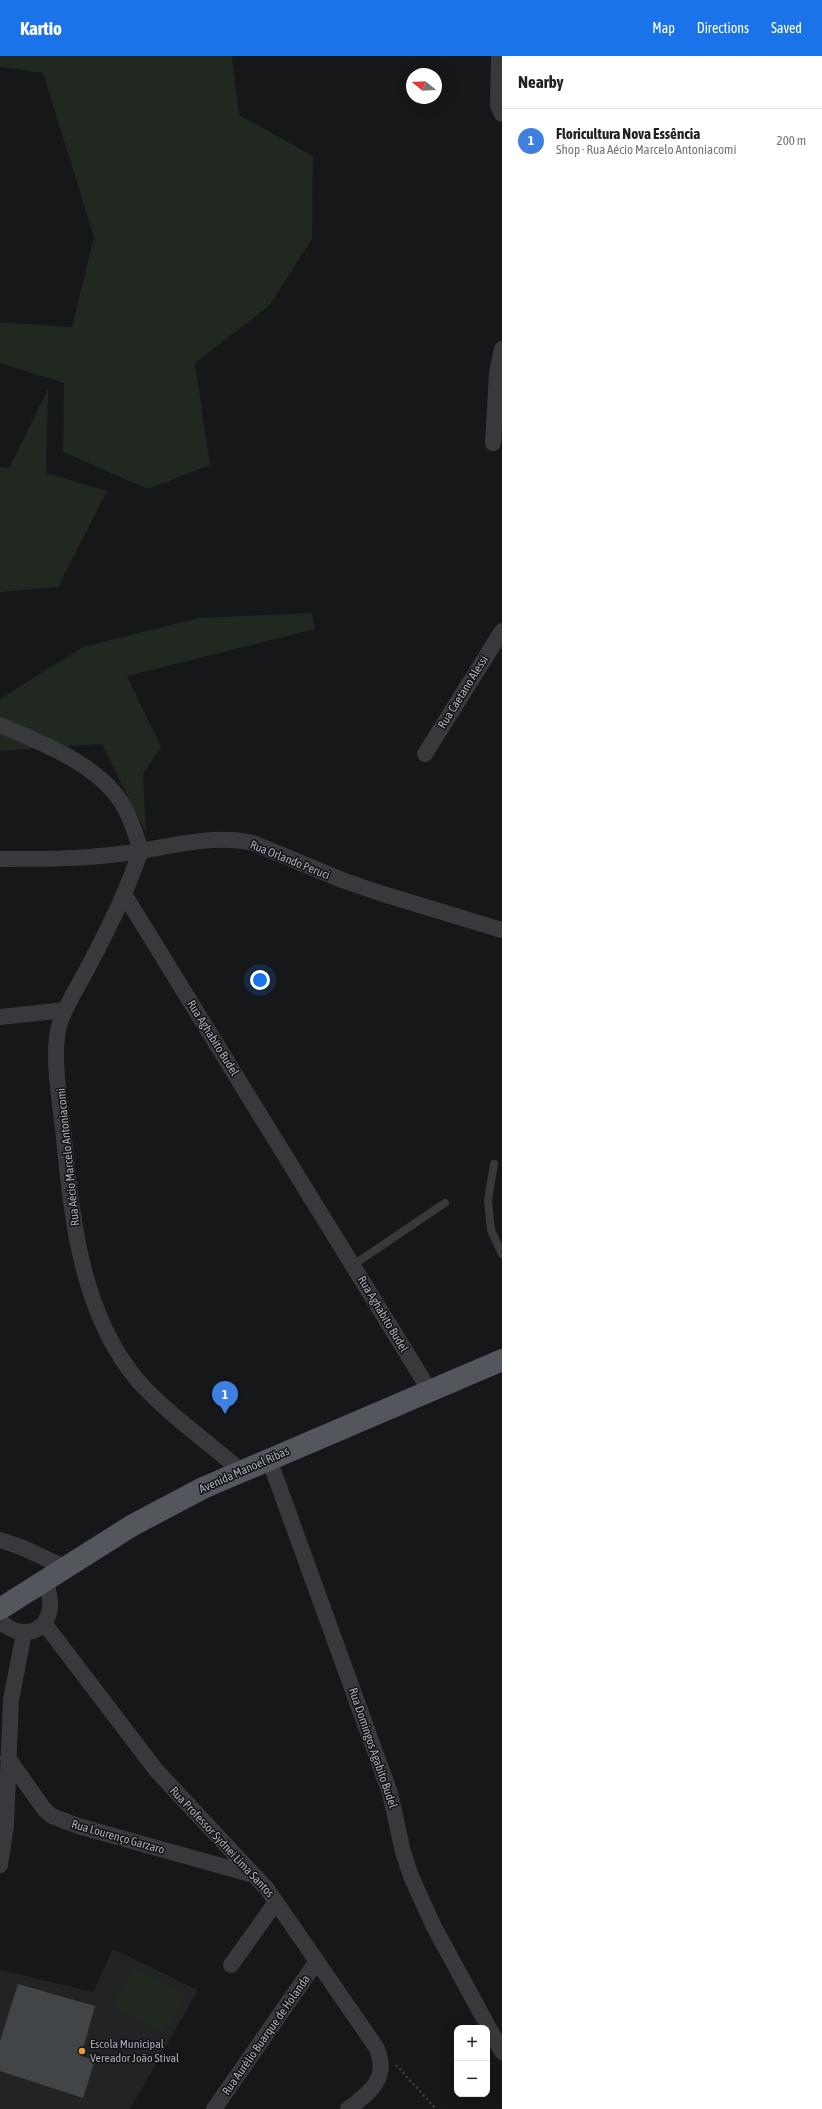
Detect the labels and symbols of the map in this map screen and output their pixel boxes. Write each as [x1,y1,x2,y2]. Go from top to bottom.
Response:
north arrow [406,68,442,104]
street label: Rua Caetano Alessi [435,653,491,731]
street label: Rua Orlando Peruci [248,838,332,882]
your location [250,970,270,990]
street label: Rua Aghabito Budel [184,998,242,1079]
street label: Rua Aécio Marcelo Antoniacomi [54,1087,82,1227]
street label: Rua Aghabito Budel [355,1273,412,1355]
pin: 1 [212,1381,238,1414]
street label: Avenida Manoel Ribas [197,1444,291,1496]
street label: Rua Domingos Agabito Budel [346,1686,400,1811]
street label: Rua Professor Sydnei Lima Santos [167,1784,277,1900]
street label: Rua Lourenço Garzaro [70,1817,167,1857]
street label: Rua Aurélio Buarque de Holanda [219,1972,313,2098]
place label: Escola Municipal Vereador João Stival [90,2037,180,2065]
marker: Escola Municipal Vereador João Stival [77,2046,87,2056]

